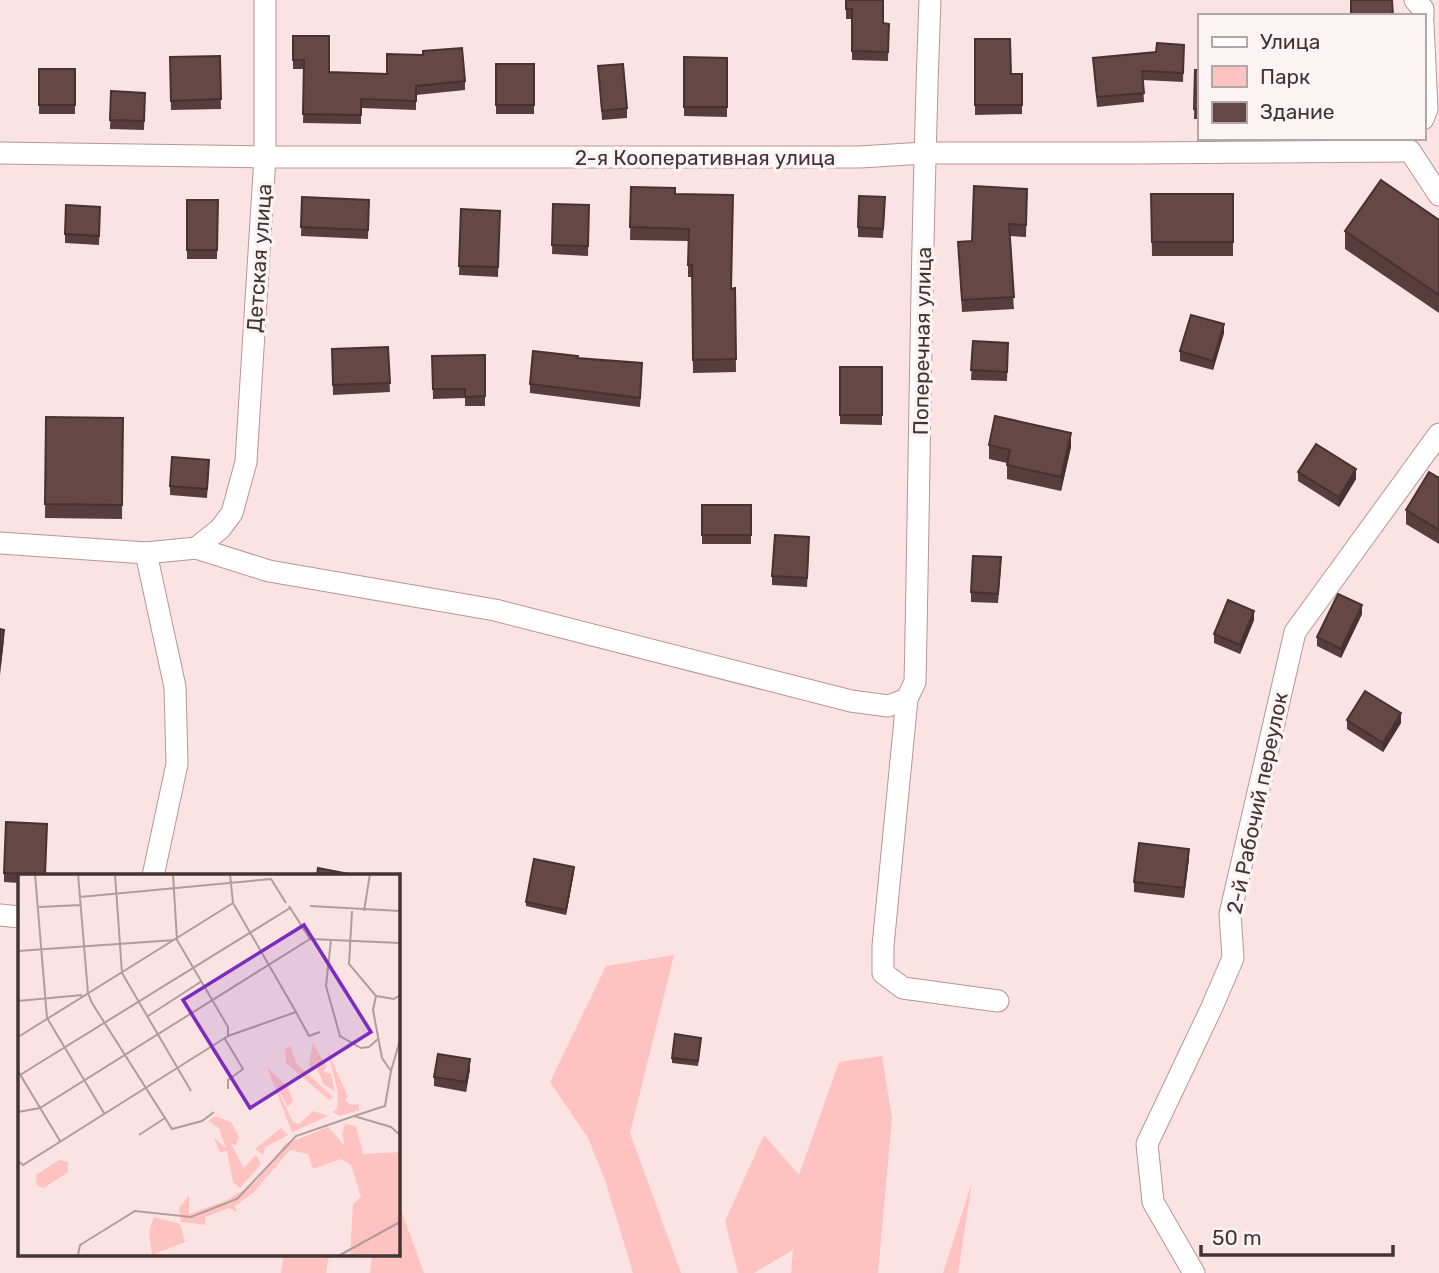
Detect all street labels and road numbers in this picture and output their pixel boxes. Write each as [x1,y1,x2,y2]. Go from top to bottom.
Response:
street label: 2-я Кооперативная улица [575,145,835,170]
street label: Детская улица [241,183,277,333]
street label: Поперечная улица [908,247,936,435]
street label: 2-й Рабочий переулок [1221,690,1293,916]

